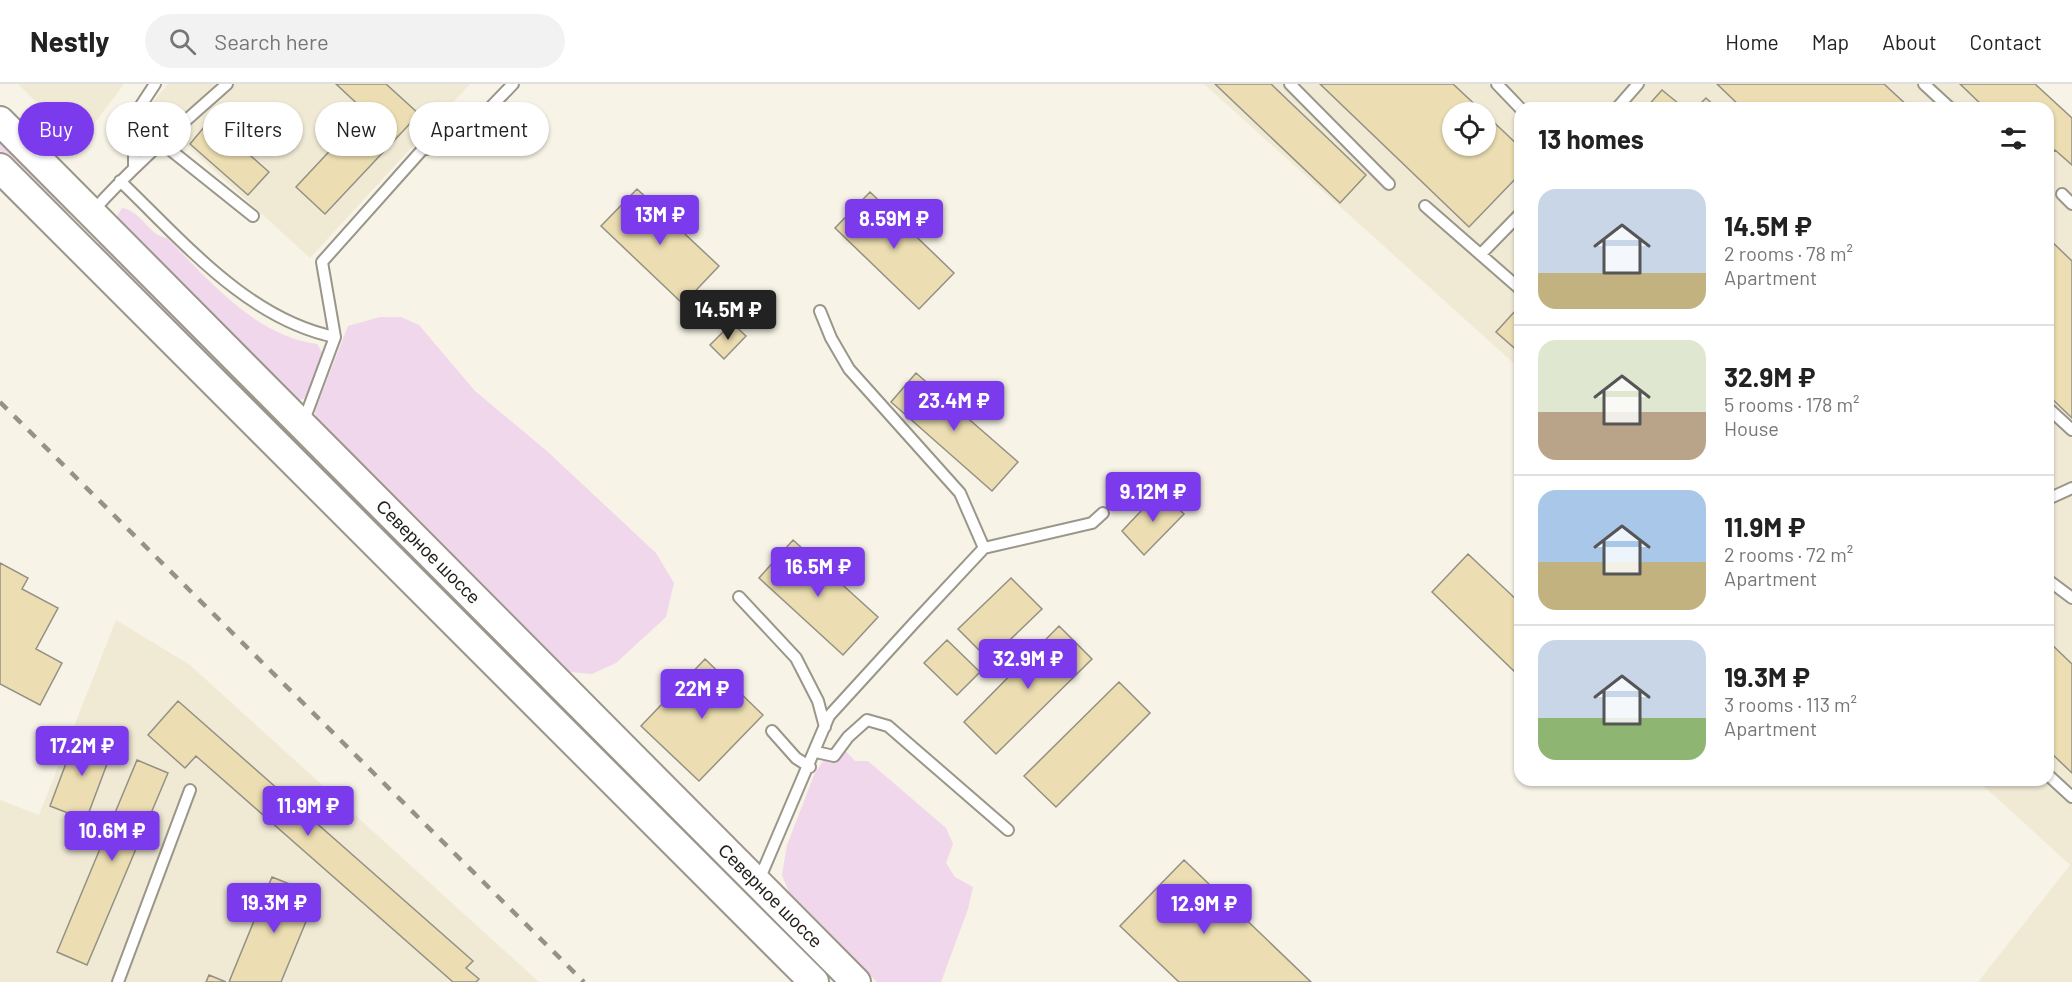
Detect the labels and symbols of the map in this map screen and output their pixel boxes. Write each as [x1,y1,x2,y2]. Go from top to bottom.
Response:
pin: 13M ₽ [618,195,702,246]
pin: 8.59M ₽ [839,199,949,250]
pin: 14.5M ₽ [673,290,783,341]
pin: 23.4M ₽ [899,381,1009,432]
pin: 9.12M ₽ [1098,472,1208,523]
street label: Северное шоссе [372,495,485,608]
pin: 16.5M ₽ [763,547,873,598]
pin: 32.9M ₽ [973,639,1083,690]
pin: 22M ₽ [660,669,744,720]
pin: 17.2M ₽ [27,726,137,777]
pin: 11.9M ₽ [253,786,363,837]
pin: 10.6M ₽ [57,811,167,862]
street label: Северное шоссе [714,839,827,952]
pin: 19.3M ₽ [219,883,329,934]
pin: 12.9M ₽ [1149,884,1259,935]

